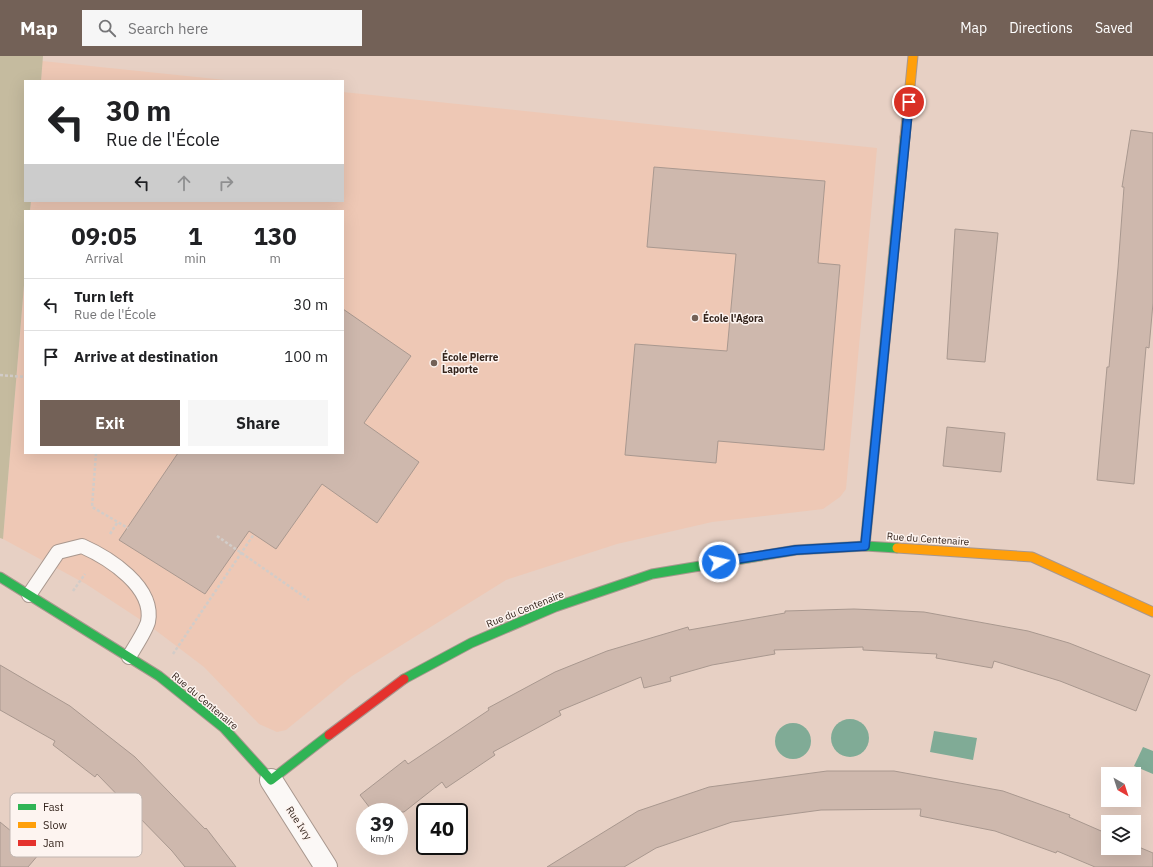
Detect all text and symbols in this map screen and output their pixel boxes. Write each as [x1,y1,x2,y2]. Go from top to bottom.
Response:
search box [82,10,362,46]
text: Map [20,16,58,40]
icon: search [96,17,118,39]
text: Search here [128,19,208,38]
text: Map [960,19,987,37]
text: Directions [1009,19,1073,37]
text: Saved [1095,19,1133,37]
pin [892,85,926,119]
icon: arrive [898,91,920,113]
text: 30 m [106,92,171,129]
icon: left [40,96,92,148]
text: Rue de l'École [106,128,220,151]
icon: left [131,172,153,194]
icon: ahead [173,172,195,194]
icon: right [215,172,237,194]
text: 09:05 [71,220,137,252]
text: 1 [188,220,202,252]
text: 130 [253,220,297,252]
text: Arrival [85,250,123,267]
text: min [184,250,206,267]
text: m [269,250,281,267]
text: Turn left [74,287,134,306]
icon: left [40,294,62,316]
text: 30 m [293,295,328,314]
text: Rue de l'École [74,306,156,323]
place label: École l'Agora [703,310,764,325]
marker: École l'Agora [690,313,700,323]
icon: arrive [40,346,62,368]
text: Arrive at destination [74,347,218,366]
text: 100 m [284,347,328,366]
place label: École Pierre Laporte [442,349,499,376]
marker: École Pierre Laporte [429,358,439,368]
button: Exit [40,400,180,446]
button: Share [188,400,328,446]
street label: Rue du Centenaire [886,530,970,548]
position arrow [698,541,740,583]
street label: Rue du Centenaire [484,587,566,631]
street label: Rue du Centenaire [169,669,241,733]
north arrow [1101,767,1141,807]
map controls [1101,767,1141,855]
legend [10,793,142,857]
text: Fast [43,800,64,814]
speed limit sign: 40 [416,803,468,855]
street label: Rue Ivry [283,804,315,842]
text: 39 [370,810,394,837]
button: layers [1101,815,1141,855]
text: Slow [43,818,67,832]
text: km/h [370,832,394,845]
text: Jam [43,836,64,850]

